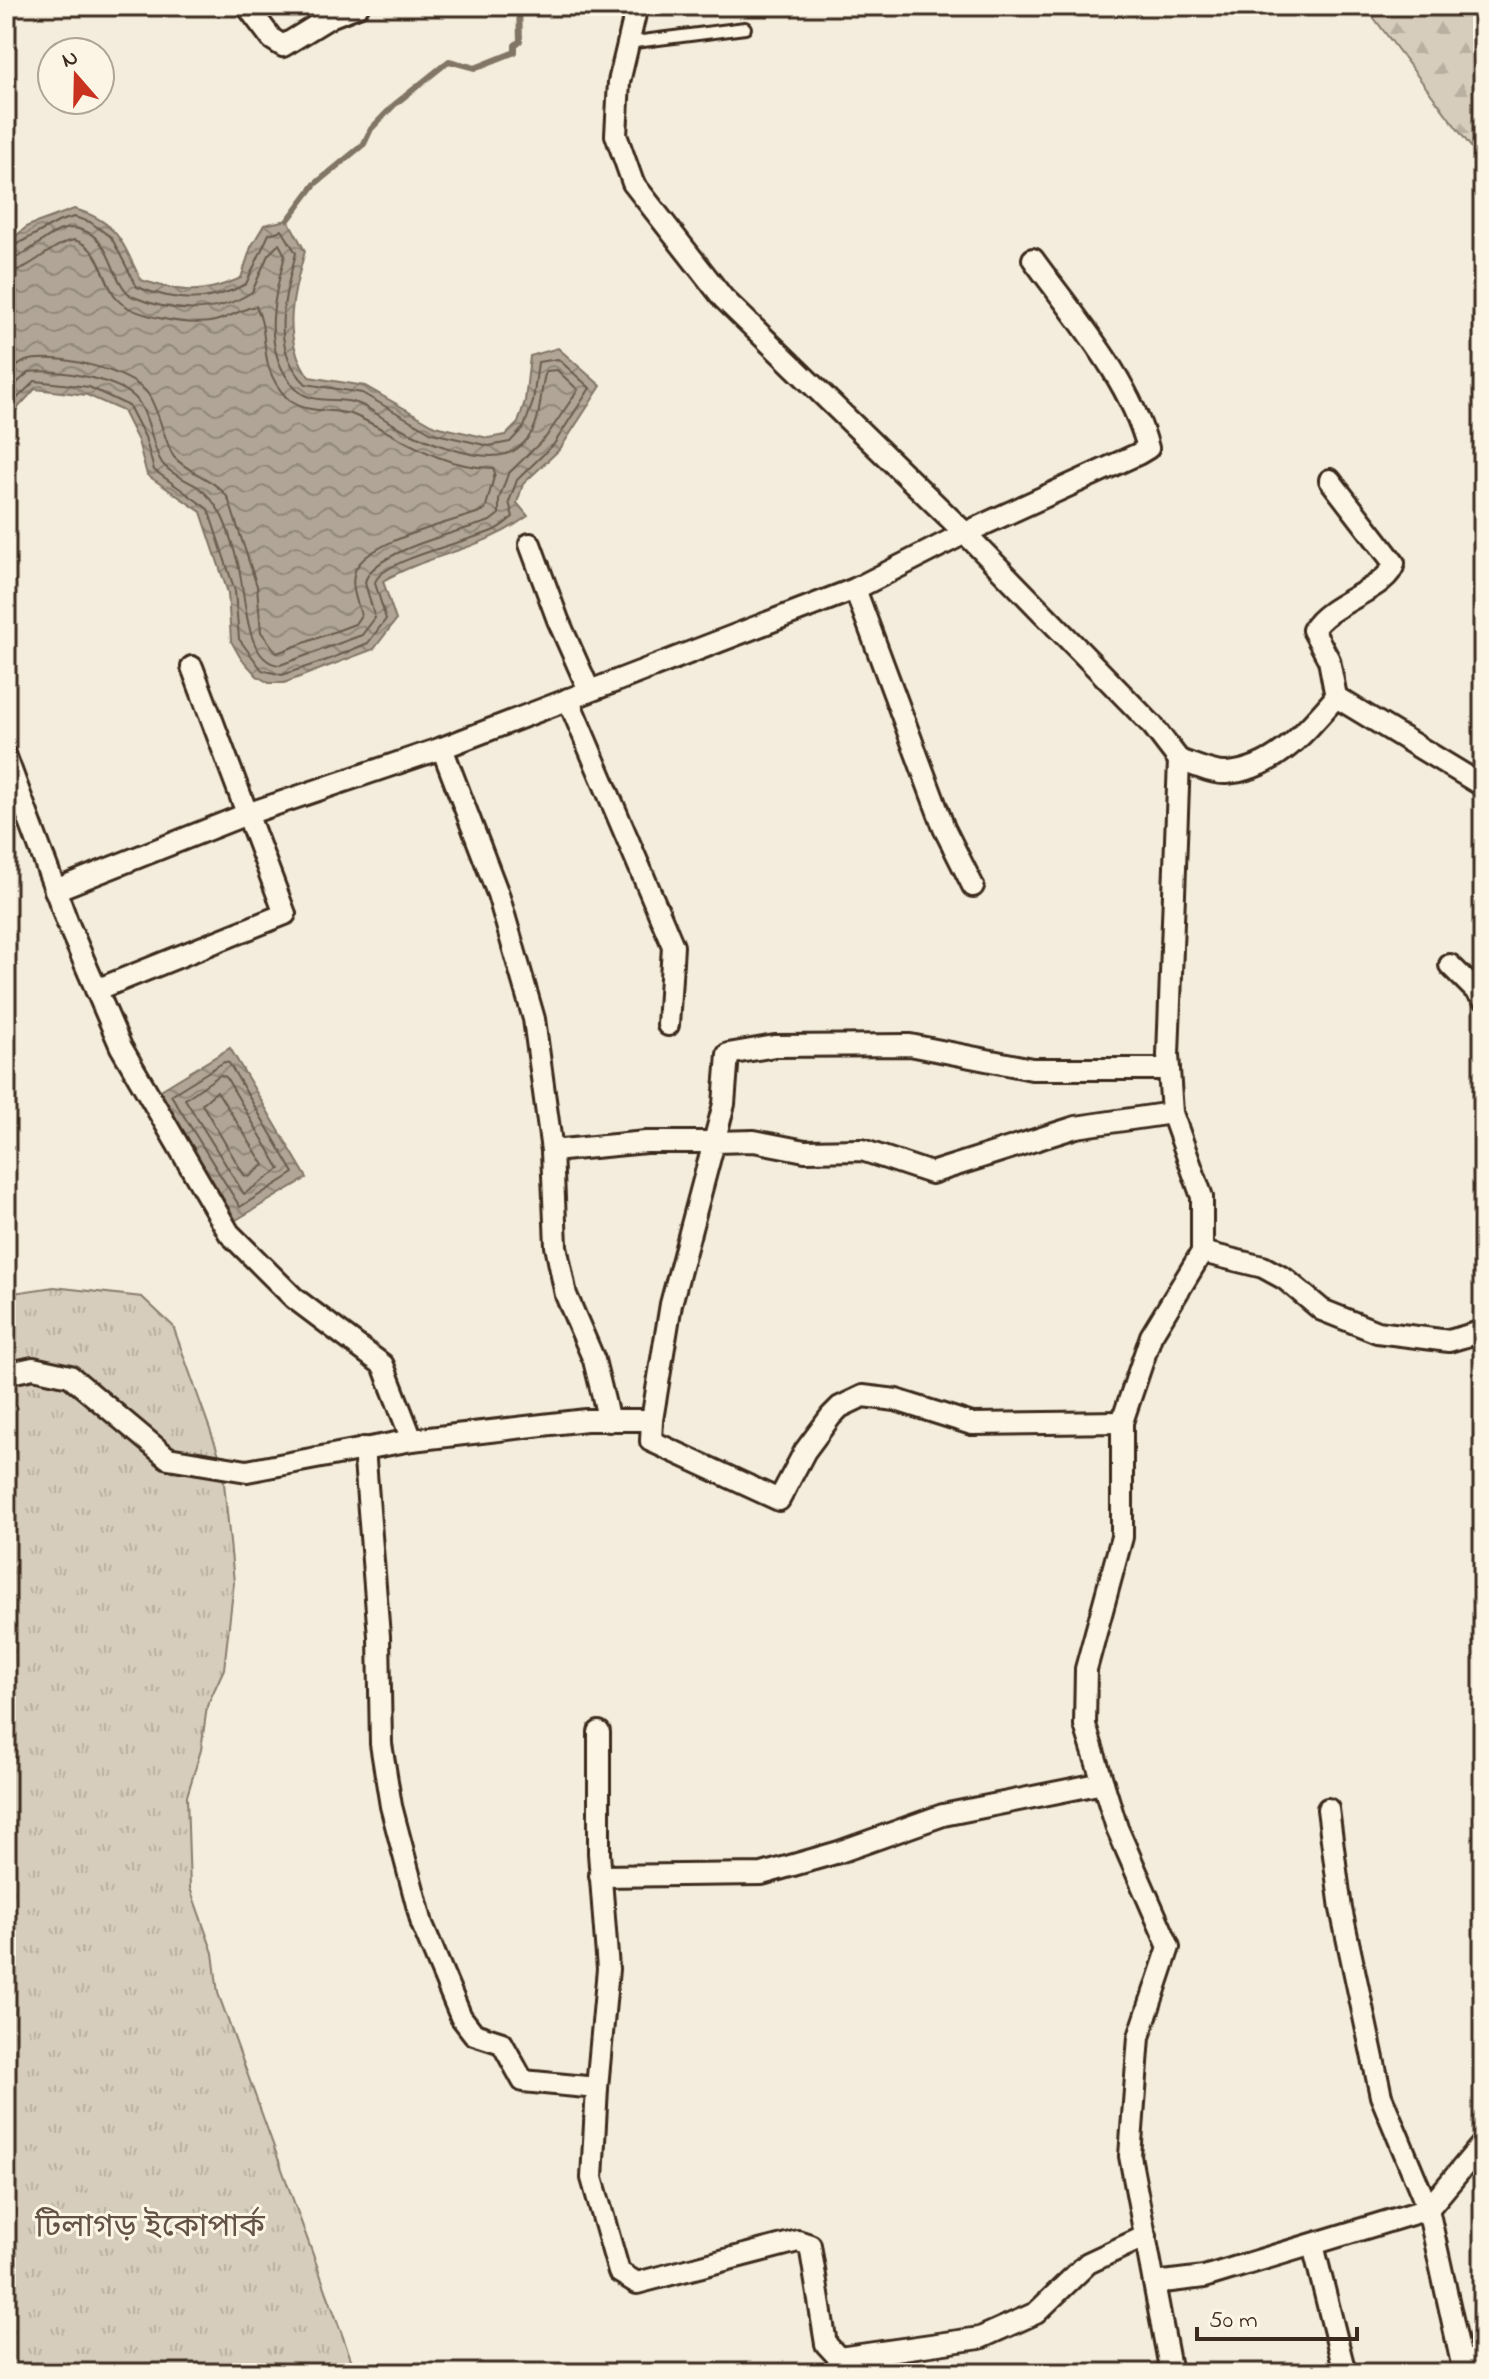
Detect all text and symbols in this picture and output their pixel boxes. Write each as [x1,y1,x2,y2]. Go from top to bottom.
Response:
north arrow [36,36,116,116]
text: N [58,42,83,78]
park label: টিলাগড় ইকোপার্ক [34,2205,266,2252]
scale bar [1197,2291,1357,2341]
text: 50 m [1209,2304,1258,2339]

